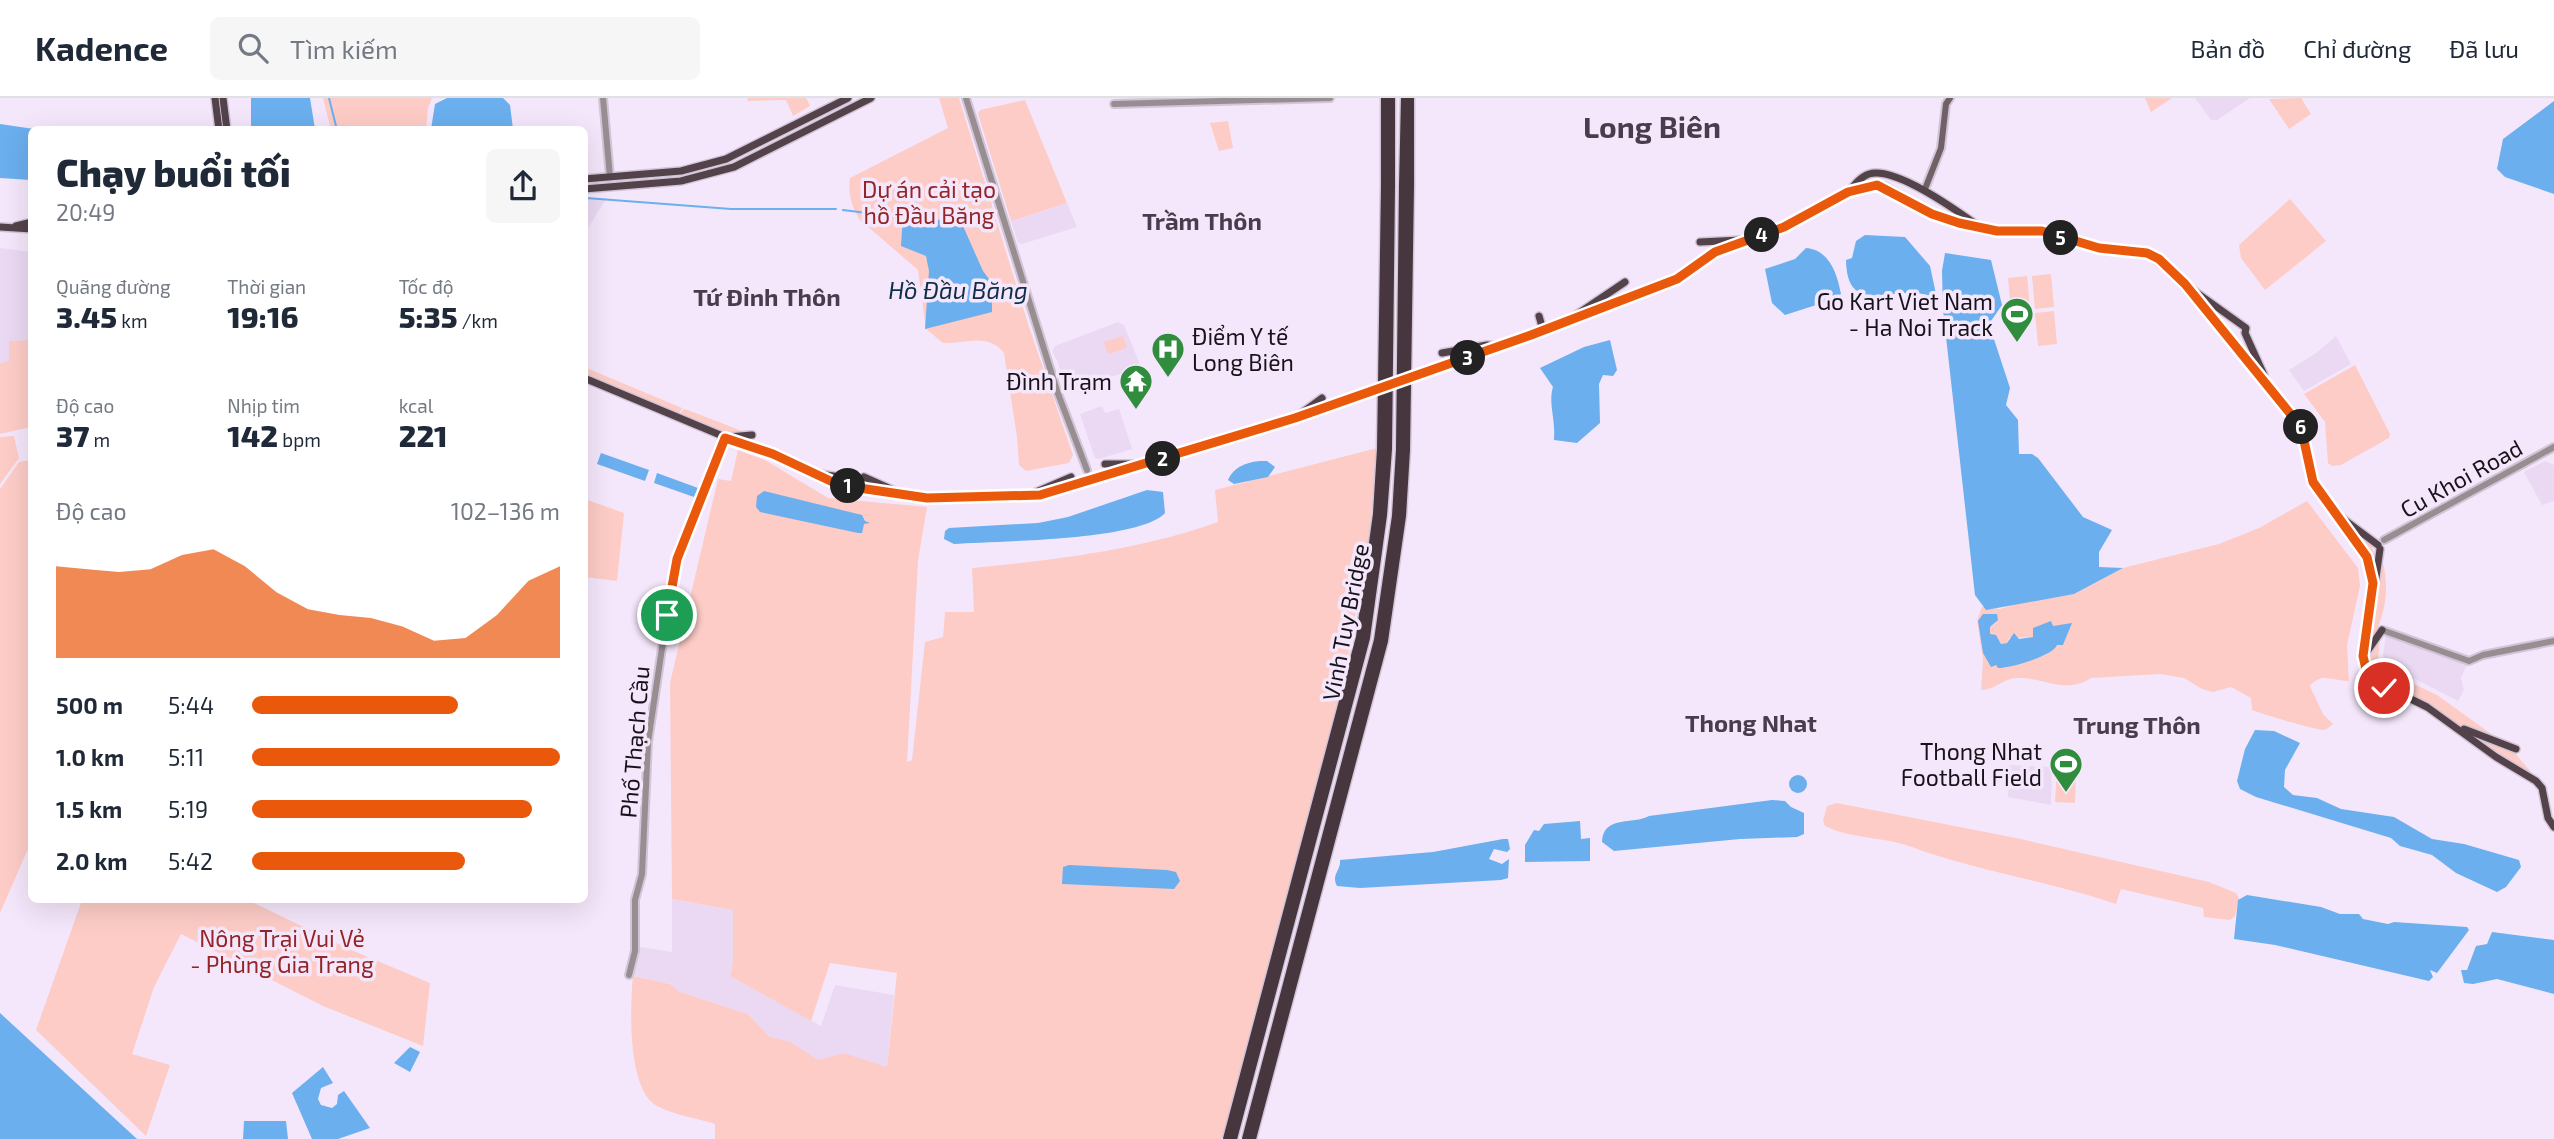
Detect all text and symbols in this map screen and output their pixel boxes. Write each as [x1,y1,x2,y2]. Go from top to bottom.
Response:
search box [210,17,700,80]
text: Kadence [35,28,168,68]
icon: search [234,29,272,67]
text: Tìm kiếm [290,33,398,64]
text: Bản đồ [2191,34,2265,63]
text: Chỉ đường [2303,34,2411,63]
text: Đã lưu [2449,34,2519,63]
district label: Long Biên [1583,108,1721,144]
text: Chạy buổi tối [56,149,291,195]
button: share [486,149,560,223]
park label: Dự án cải tạo hồ Đầu Băng [862,175,996,229]
text: 20:49 [56,198,116,226]
district label: Trầm Thôn [1142,206,1262,235]
pin: 4 [1744,218,1780,252]
pin: 5 [2044,220,2078,256]
text: 4 [1755,223,1768,246]
text: 5 [2055,226,2066,249]
text: Quãng đường [56,275,171,298]
text: Thời gian [227,275,306,298]
text: Tốc độ [399,275,453,298]
water label: Hồ Đầu Băng [888,275,1028,304]
district label: Tứ Đỉnh Thôn [693,282,841,311]
place label: Go Kart Viet Nam - Ha Noi Track [1817,287,1993,341]
sports icon: Go Kart Viet Nam - Ha Noi Track [1998,295,2036,344]
text: 3.45 [56,298,117,334]
text: 19:16 [227,298,298,334]
text: 5:35 [399,298,458,334]
text: km [117,309,148,332]
text: /km [458,309,498,332]
place label: Điểm Y tế Long Biên [1192,322,1294,376]
hospital icon: Điểm Y tế Long Biên [1149,330,1187,379]
pin: 3 [1450,341,1486,376]
text: 3 [1462,346,1473,369]
temple icon: Đình Trạm [1117,362,1155,411]
place label: Đình Trạm [1006,367,1112,395]
text: Độ cao [56,394,114,417]
text: Nhịp tim [227,394,300,417]
text: kcal [399,394,433,417]
pin: 6 [2284,410,2318,444]
text: 6 [2295,415,2306,438]
text: 37 [56,417,89,453]
text: 142 [227,417,278,453]
text: 221 [399,417,448,453]
text: m [89,428,110,451]
text: bpm [278,428,321,451]
street label: Cu Khoi Road [2395,433,2527,523]
pin: 2 [1146,442,1180,476]
text: 2 [1157,447,1168,470]
pin: 1 [830,468,866,504]
text: 1 [843,474,852,497]
text: Độ cao [56,497,127,525]
text: 102–136 m [451,497,560,525]
street label: Vinh Tuy Bridge [1316,541,1374,703]
pin [637,585,697,645]
icon: arrive [648,596,686,634]
pin [2354,658,2414,718]
street label: Phố Thạch Cầu [613,665,655,819]
icon: check [2365,669,2403,707]
text: 500 m [56,691,123,719]
text: 5:44 [168,691,214,719]
district label: Thong Nhat [1685,708,1817,737]
district label: Trung Thôn [2073,710,2201,739]
place label: Thong Nhat Football Field [1901,737,2042,791]
text: 1.0 km [56,743,124,771]
text: 5:11 [168,743,204,771]
sports icon: Thong Nhat Football Field [2047,745,2085,794]
text: 1.5 km [56,795,122,823]
text: 5:19 [168,795,208,823]
text: 2.0 km [56,847,128,875]
text: 5:42 [168,847,213,875]
park label: Nông Trại Vui Vẻ - Phùng Gia Trang [190,924,374,978]

